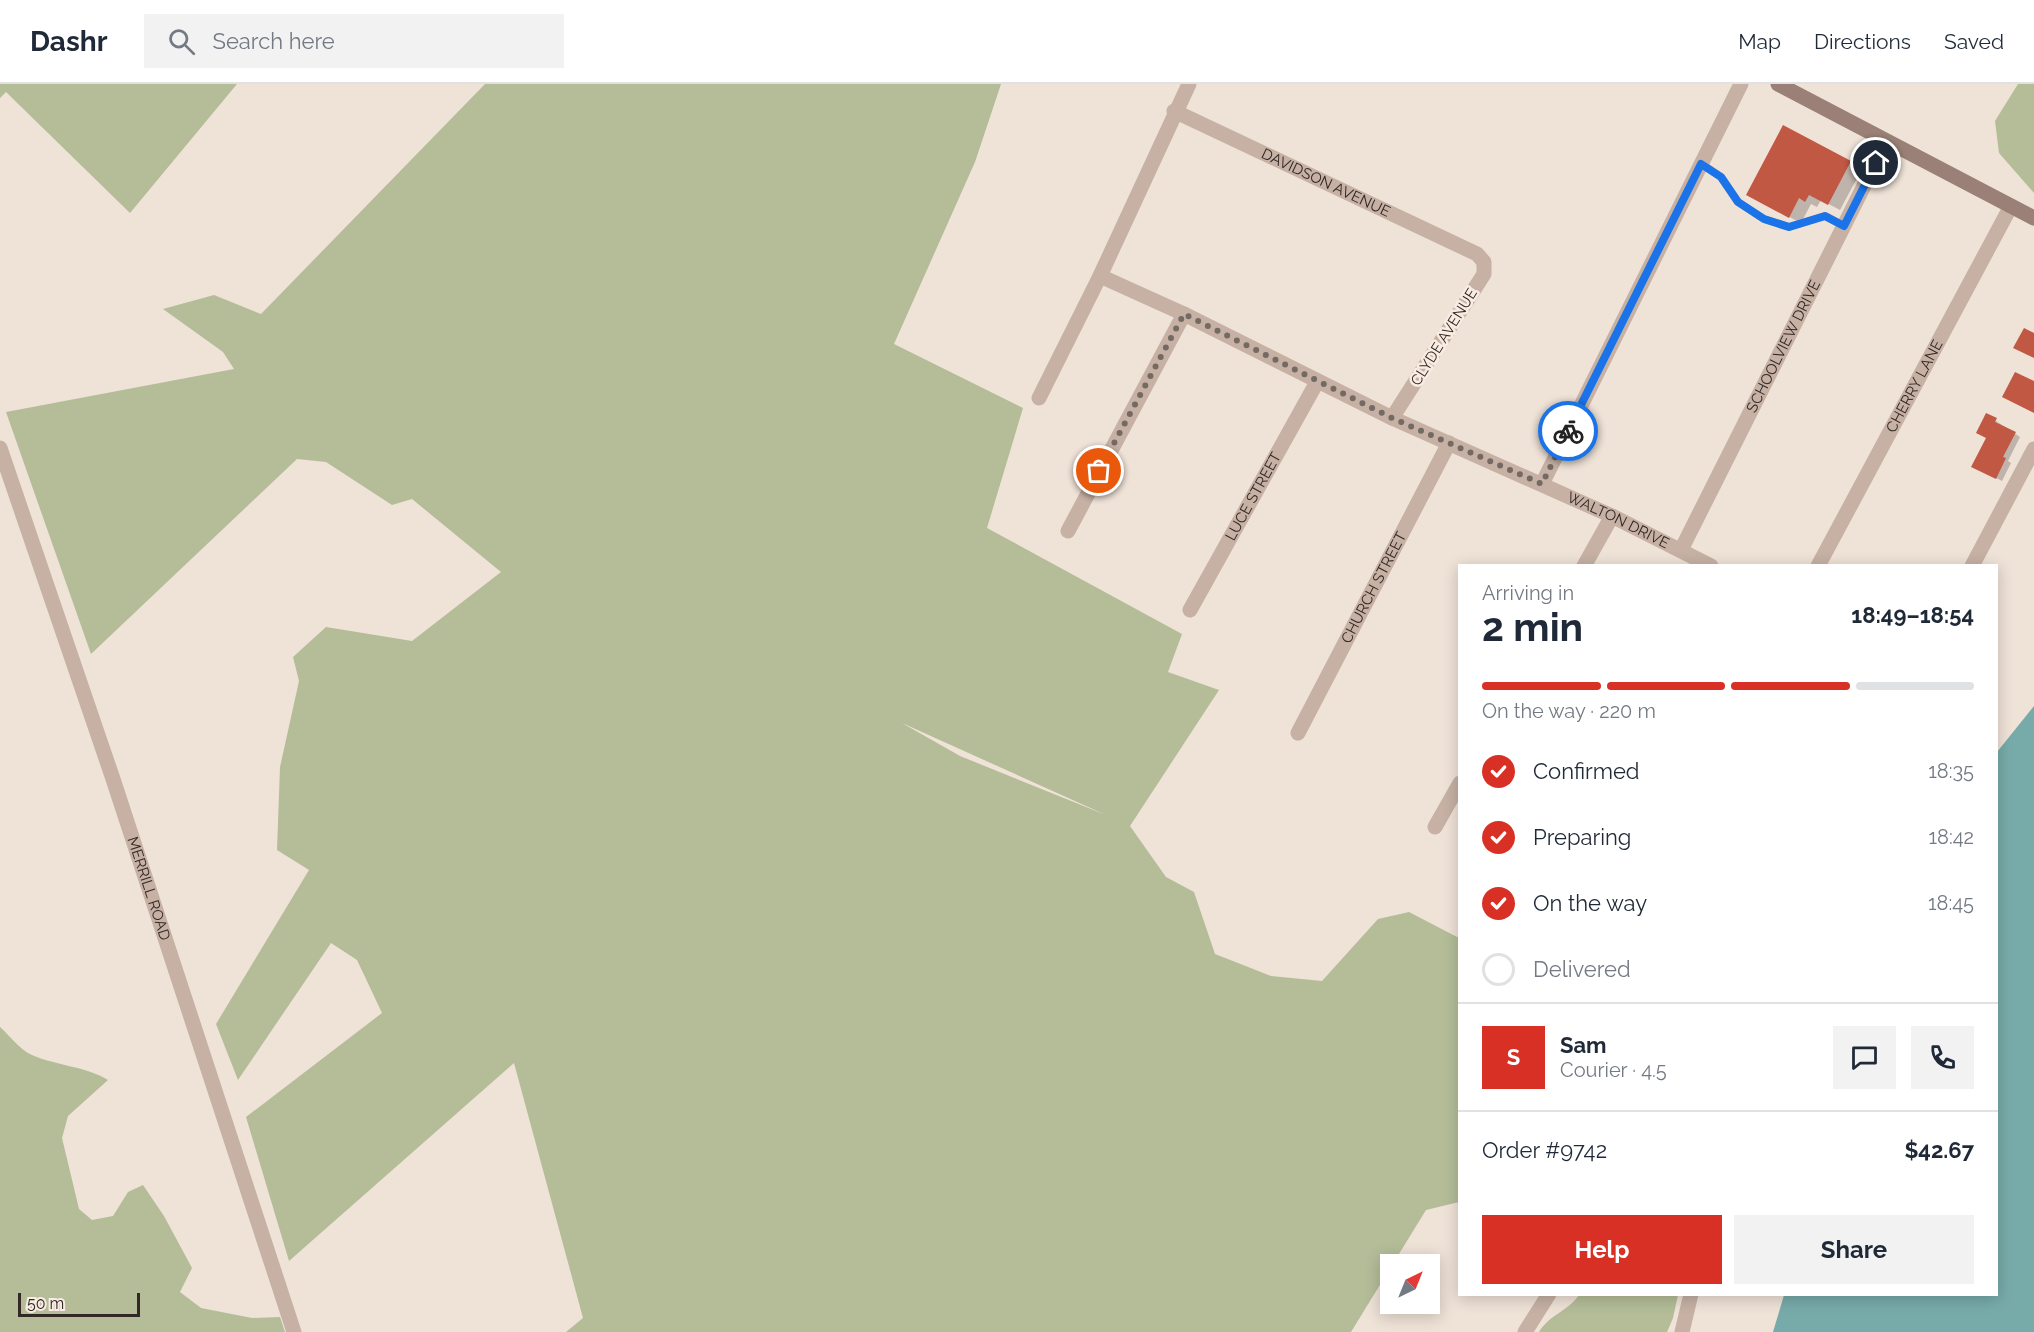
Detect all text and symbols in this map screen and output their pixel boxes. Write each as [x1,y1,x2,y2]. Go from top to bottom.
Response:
search box [144,14,564,68]
text: Dashr [30,25,108,58]
icon: search [165,25,198,58]
text: Search here [213,28,335,54]
text: Map [1738,29,1781,54]
text: Directions [1814,29,1911,54]
text: Saved [1944,29,2004,54]
pin [1850,137,1901,188]
street label: DAVIDSON AVENUE [1259,145,1393,221]
icon: home [1859,146,1892,179]
street label: SCHOOLVIEW DRIVE [1743,277,1824,415]
street label: CLYDE AVENUE [1407,285,1481,389]
street label: CHERRY LANE [1882,337,1947,436]
courier [1538,401,1598,461]
icon: bike [1552,415,1585,448]
pin [1073,445,1124,496]
street label: LUCE STREET [1221,449,1285,544]
icon: bag [1082,454,1115,487]
street label: WALTON DRIVE [1564,488,1672,552]
street label: CHURCH STREET [1337,529,1410,646]
text: Arriving in [1482,581,1574,605]
text: 18:49–18:54 [1851,602,1974,628]
text: 2 min [1482,604,1583,650]
text: On the way · 220 m [1482,699,1656,723]
icon: check [1482,755,1515,788]
text: Confirmed [1533,758,1640,784]
text: 18:35 [1928,759,1974,783]
icon: check [1482,821,1515,854]
text: Preparing [1533,824,1631,850]
text: 18:42 [1928,825,1974,849]
street label: MERRILL ROAD [123,834,174,943]
icon: check [1482,887,1515,920]
text: On the way [1533,890,1647,916]
text: 18:45 [1928,891,1974,915]
text: Delivered [1533,956,1631,982]
button: chat [1833,1026,1896,1089]
button: phone [1911,1026,1974,1089]
text: Sam [1560,1032,1607,1058]
text: S [1507,1044,1520,1070]
text: Courier · 4.5 [1560,1058,1667,1082]
text: Order #9742 [1482,1137,1607,1163]
text: $42.67 [1904,1137,1974,1163]
button: Help [1482,1215,1722,1284]
button: Share [1734,1215,1974,1284]
north arrow [1380,1254,1440,1314]
map controls [1380,1254,1440,1314]
scale bar [18,1290,140,1318]
text: 50 m [27,1294,64,1313]

